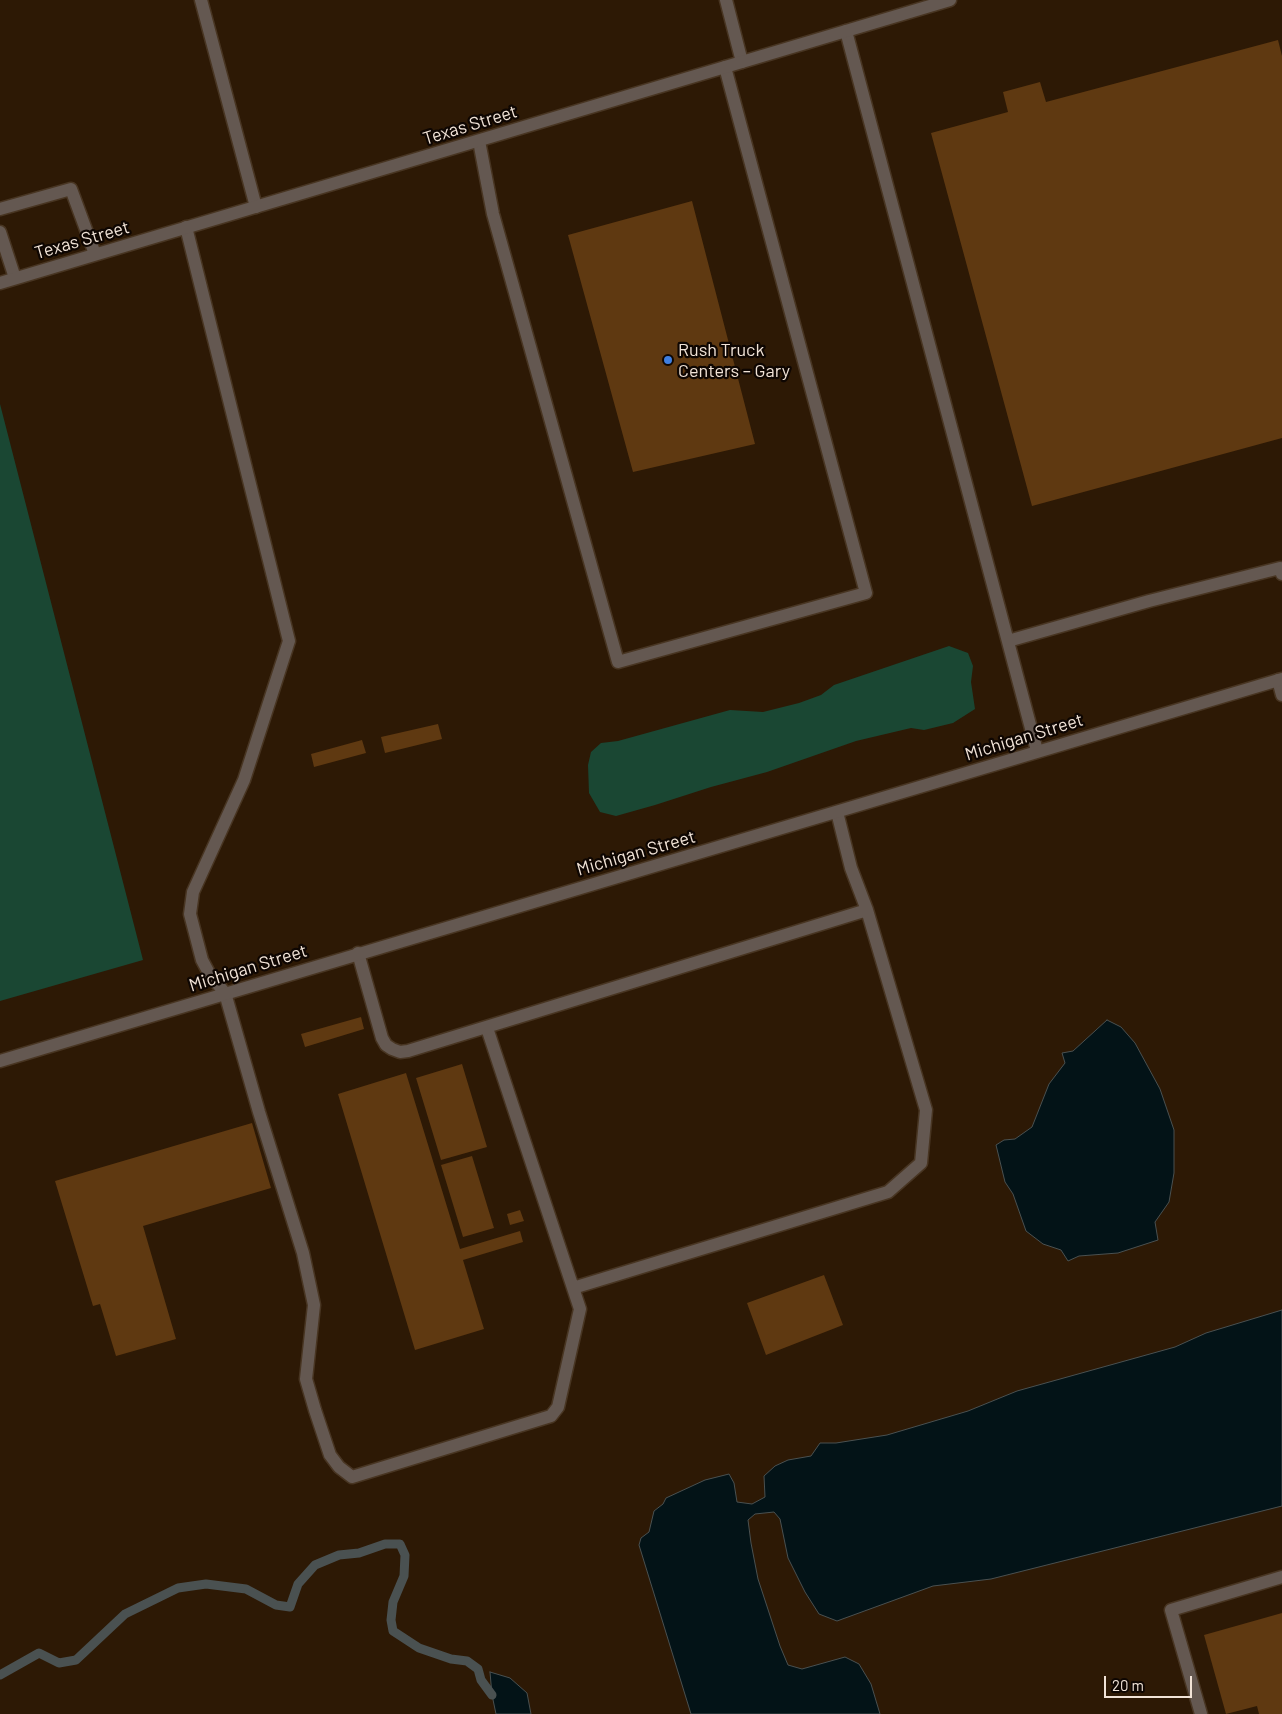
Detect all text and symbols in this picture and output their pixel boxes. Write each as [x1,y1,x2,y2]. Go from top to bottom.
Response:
street label: Texas Street [420,100,520,150]
street label: Texas Street [32,216,132,264]
place label: Rush Truck Centers – Gary [678,339,790,382]
marker: Rush Truck Centers – Gary [662,354,674,366]
street label: Michigan Street [962,709,1086,765]
street label: Michigan Street [574,826,698,880]
street label: Michigan Street [186,940,310,996]
scale bar [1107,1666,1194,1698]
text: 20 m [1112,1676,1144,1694]

